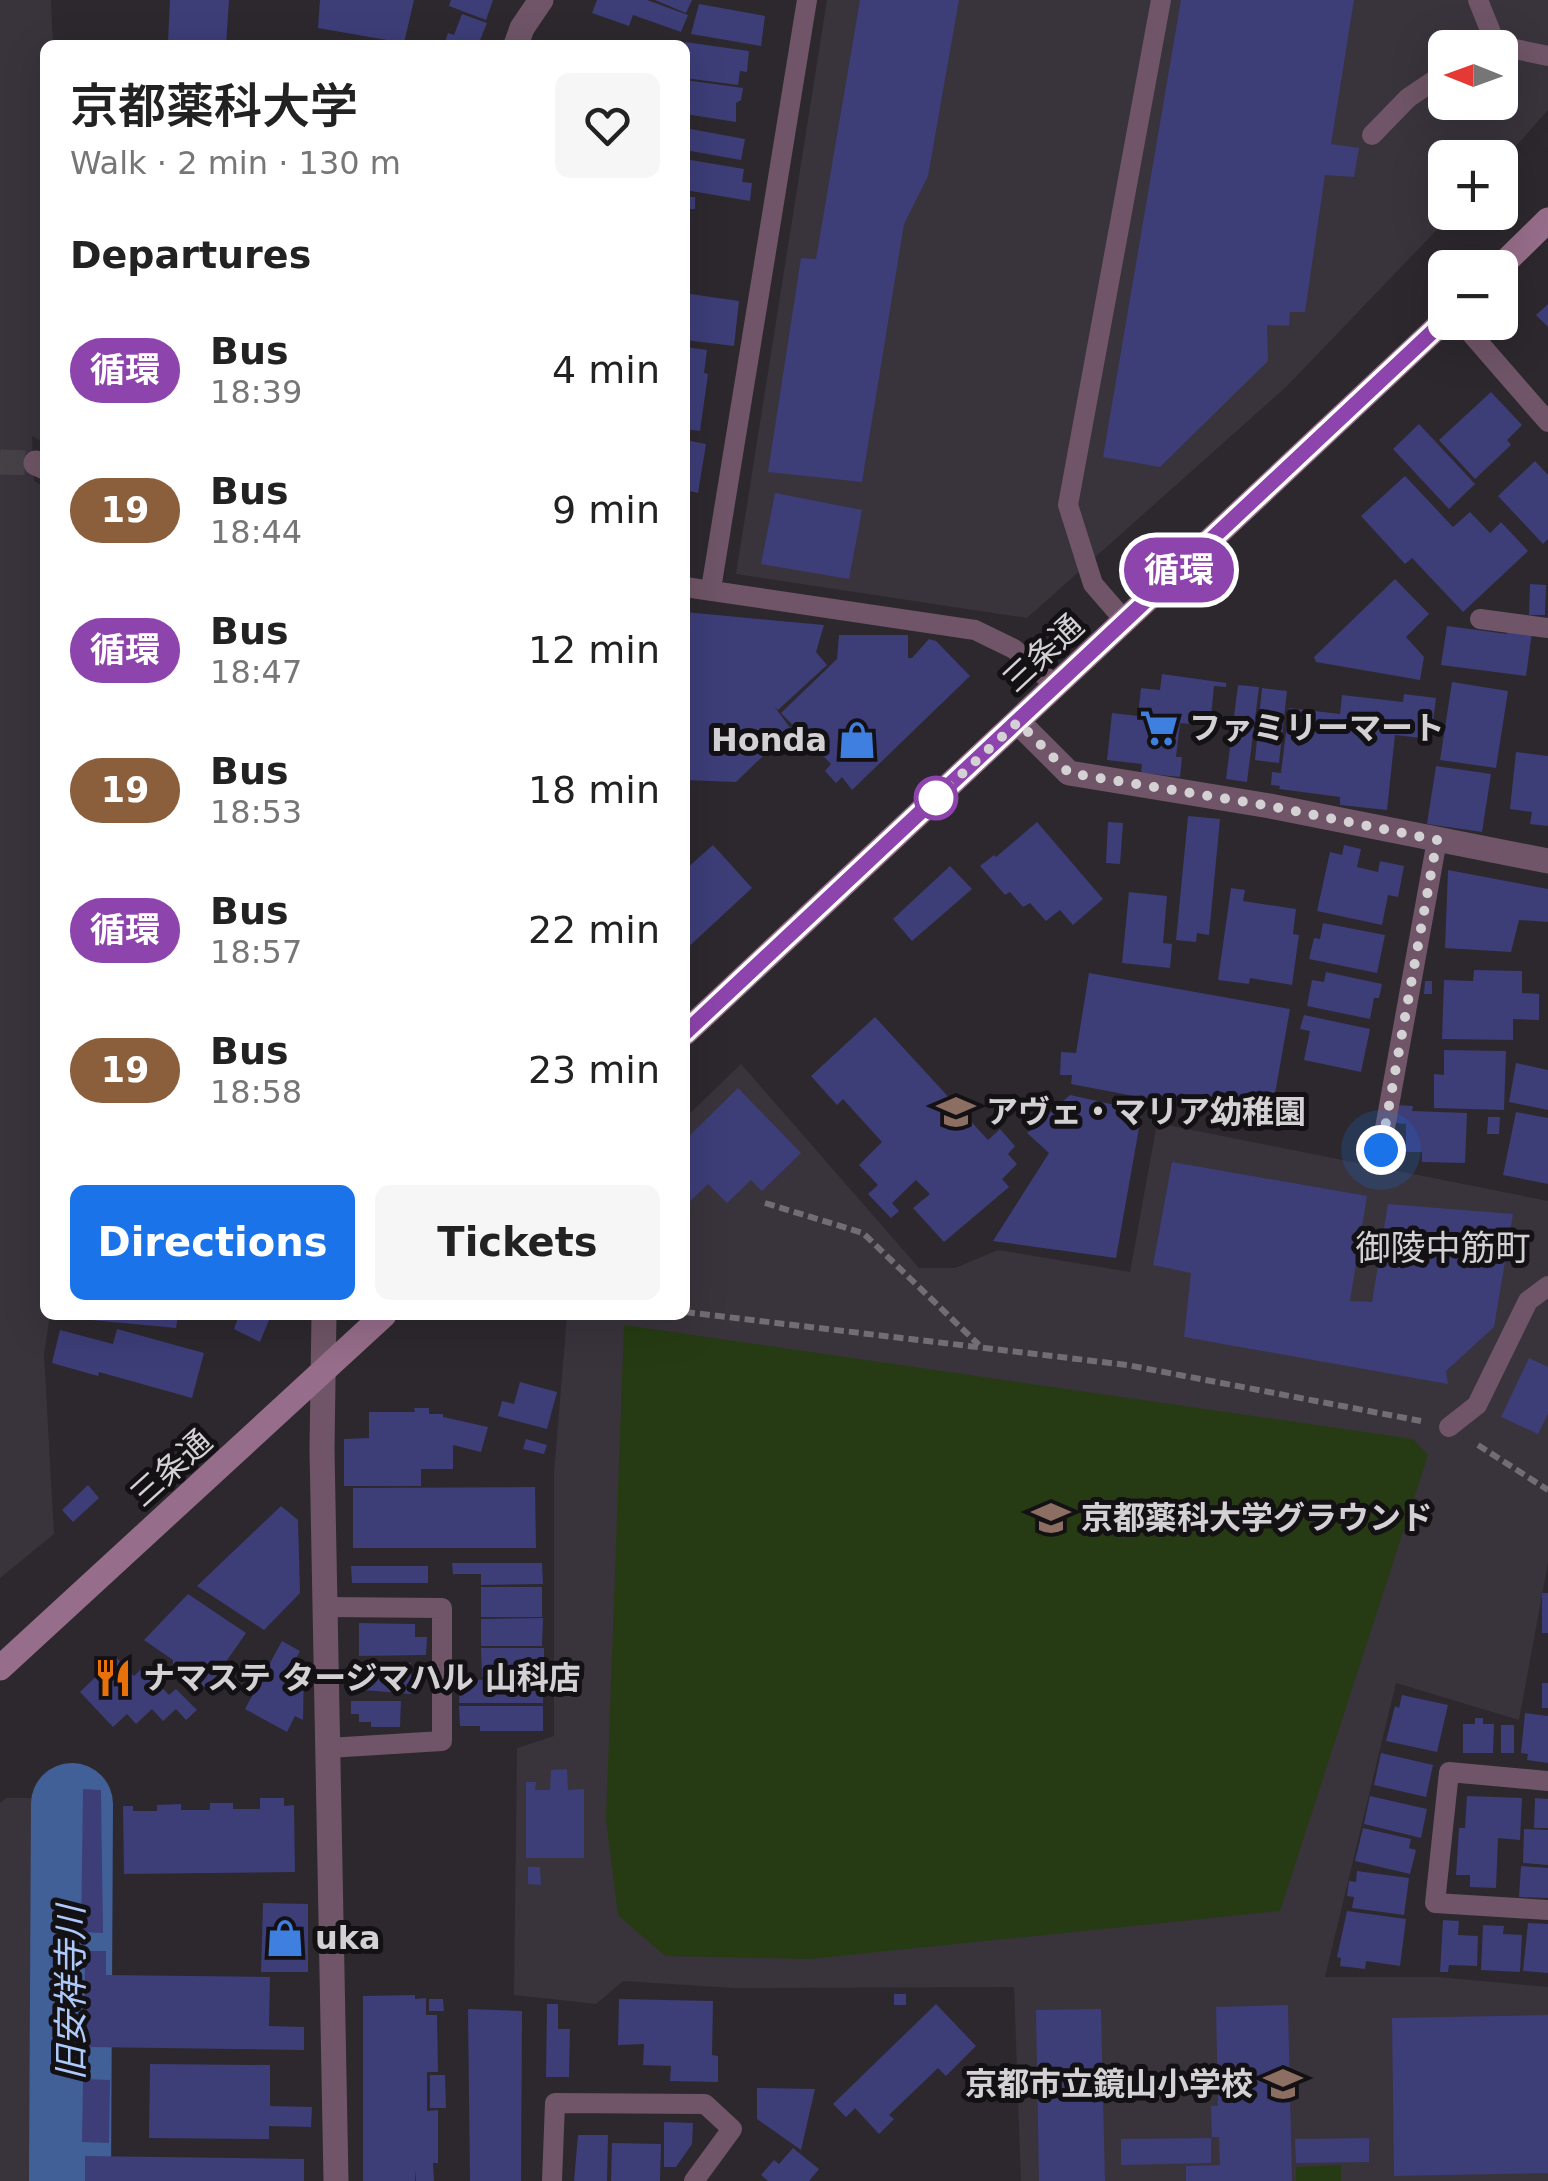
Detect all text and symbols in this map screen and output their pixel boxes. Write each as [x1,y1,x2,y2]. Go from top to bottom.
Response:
north arrow [1428,30,1518,120]
map controls [1428,30,1518,340]
button: heart [555,73,660,178]
text: 京都薬科大学 [70,78,358,134]
button: + [1428,140,1518,230]
text: Walk · 2 min · 130 m [70,144,401,182]
text: Departures [70,233,311,277]
button: − [1428,250,1518,340]
text: Bus [210,329,289,373]
text: 4 min [552,348,660,392]
text: 循環 [90,350,160,390]
text: 18:39 [210,373,302,411]
text: Bus [210,469,289,513]
text: 9 min [552,488,660,532]
text: 19 [101,490,149,530]
text: 18:44 [210,513,302,551]
line badge: 循環 [1134,538,1224,602]
text: 循環 [1144,550,1214,590]
street label: 三条通 [995,606,1091,700]
text: Bus [210,609,289,653]
text: 12 min [528,628,660,672]
text: 循環 [90,630,160,670]
text: 18:47 [210,653,302,691]
supermarket icon: ファミリーマート [1138,707,1180,749]
place label: ファミリーマート [1189,709,1445,747]
shop icon: Honda [836,719,878,761]
place label: Honda [711,721,827,759]
text: Bus [210,749,289,793]
text: 18 min [528,768,660,812]
text: 19 [101,770,149,810]
unlabelled marker [915,777,957,819]
text: 18:53 [210,793,302,831]
text: Bus [210,889,289,933]
text: 22 min [528,908,660,952]
text: 循環 [90,910,160,950]
text: 18:57 [210,933,302,971]
text: Bus [210,1029,289,1073]
text: 23 min [528,1048,660,1092]
text: 19 [101,1050,149,1090]
text: 18:58 [210,1073,302,1111]
school or university icon: アヴェ・マリア幼稚園 [935,1091,977,1133]
place label: アヴェ・マリア幼稚園 [986,1093,1306,1131]
your location [1356,1125,1406,1175]
button: Directions [70,1185,355,1300]
button: Tickets [375,1185,660,1300]
district label: 御陵中筋町 [1355,1228,1531,1268]
street label: 三条通 [123,1422,219,1514]
school or university icon: 京都薬科大学グラウンド [1030,1497,1072,1539]
place label: 京都薬科大学グラウンド [1081,1499,1433,1537]
restaurant icon: ナマステ タージマハル 山科店 [92,1657,134,1699]
place label: ナマステ タージマハル 山科店 [143,1659,581,1697]
water label: 旧安祥寺川 [51,1902,91,2081]
shop icon: uka [264,1917,306,1959]
place label: uka [315,1919,381,1957]
school or university icon: 京都市立鏡山小学校 [1262,2063,1304,2105]
place label: 京都市立鏡山小学校 [965,2065,1253,2103]

